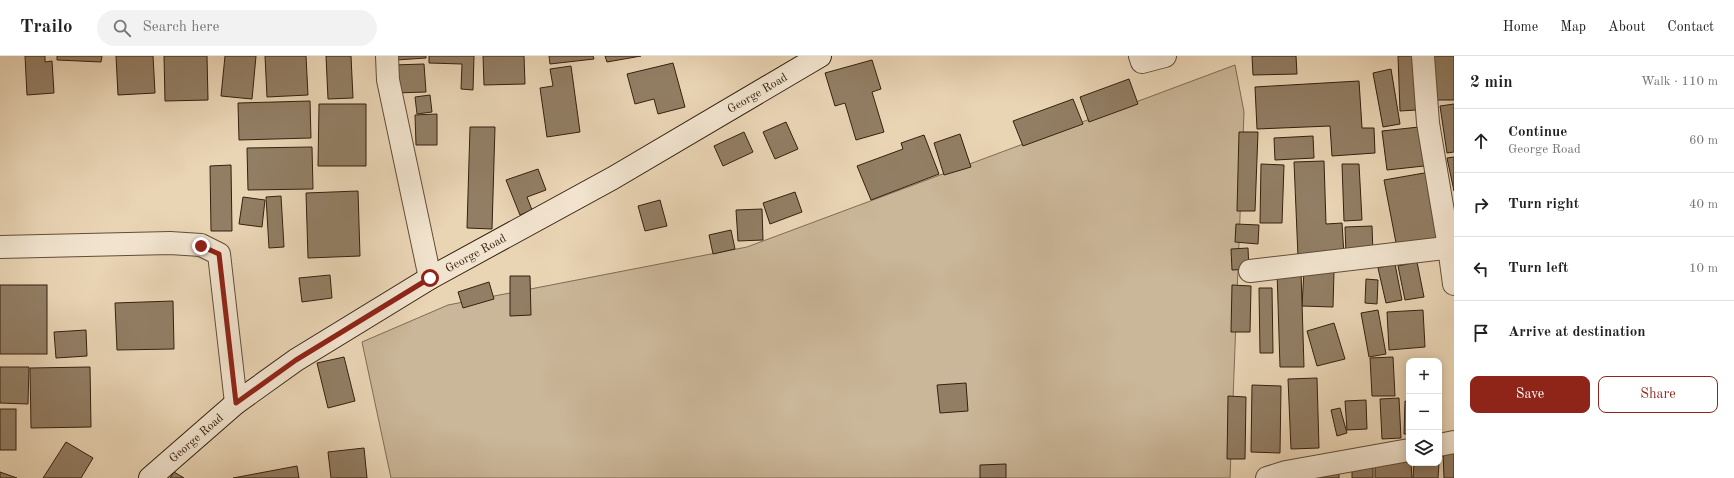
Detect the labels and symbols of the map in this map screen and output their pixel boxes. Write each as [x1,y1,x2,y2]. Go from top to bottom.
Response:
street label: George Road [726,72,790,116]
street label: George Road [444,233,508,275]
route end [192,237,210,255]
route start [421,269,439,287]
street label: George Road [167,412,226,465]

